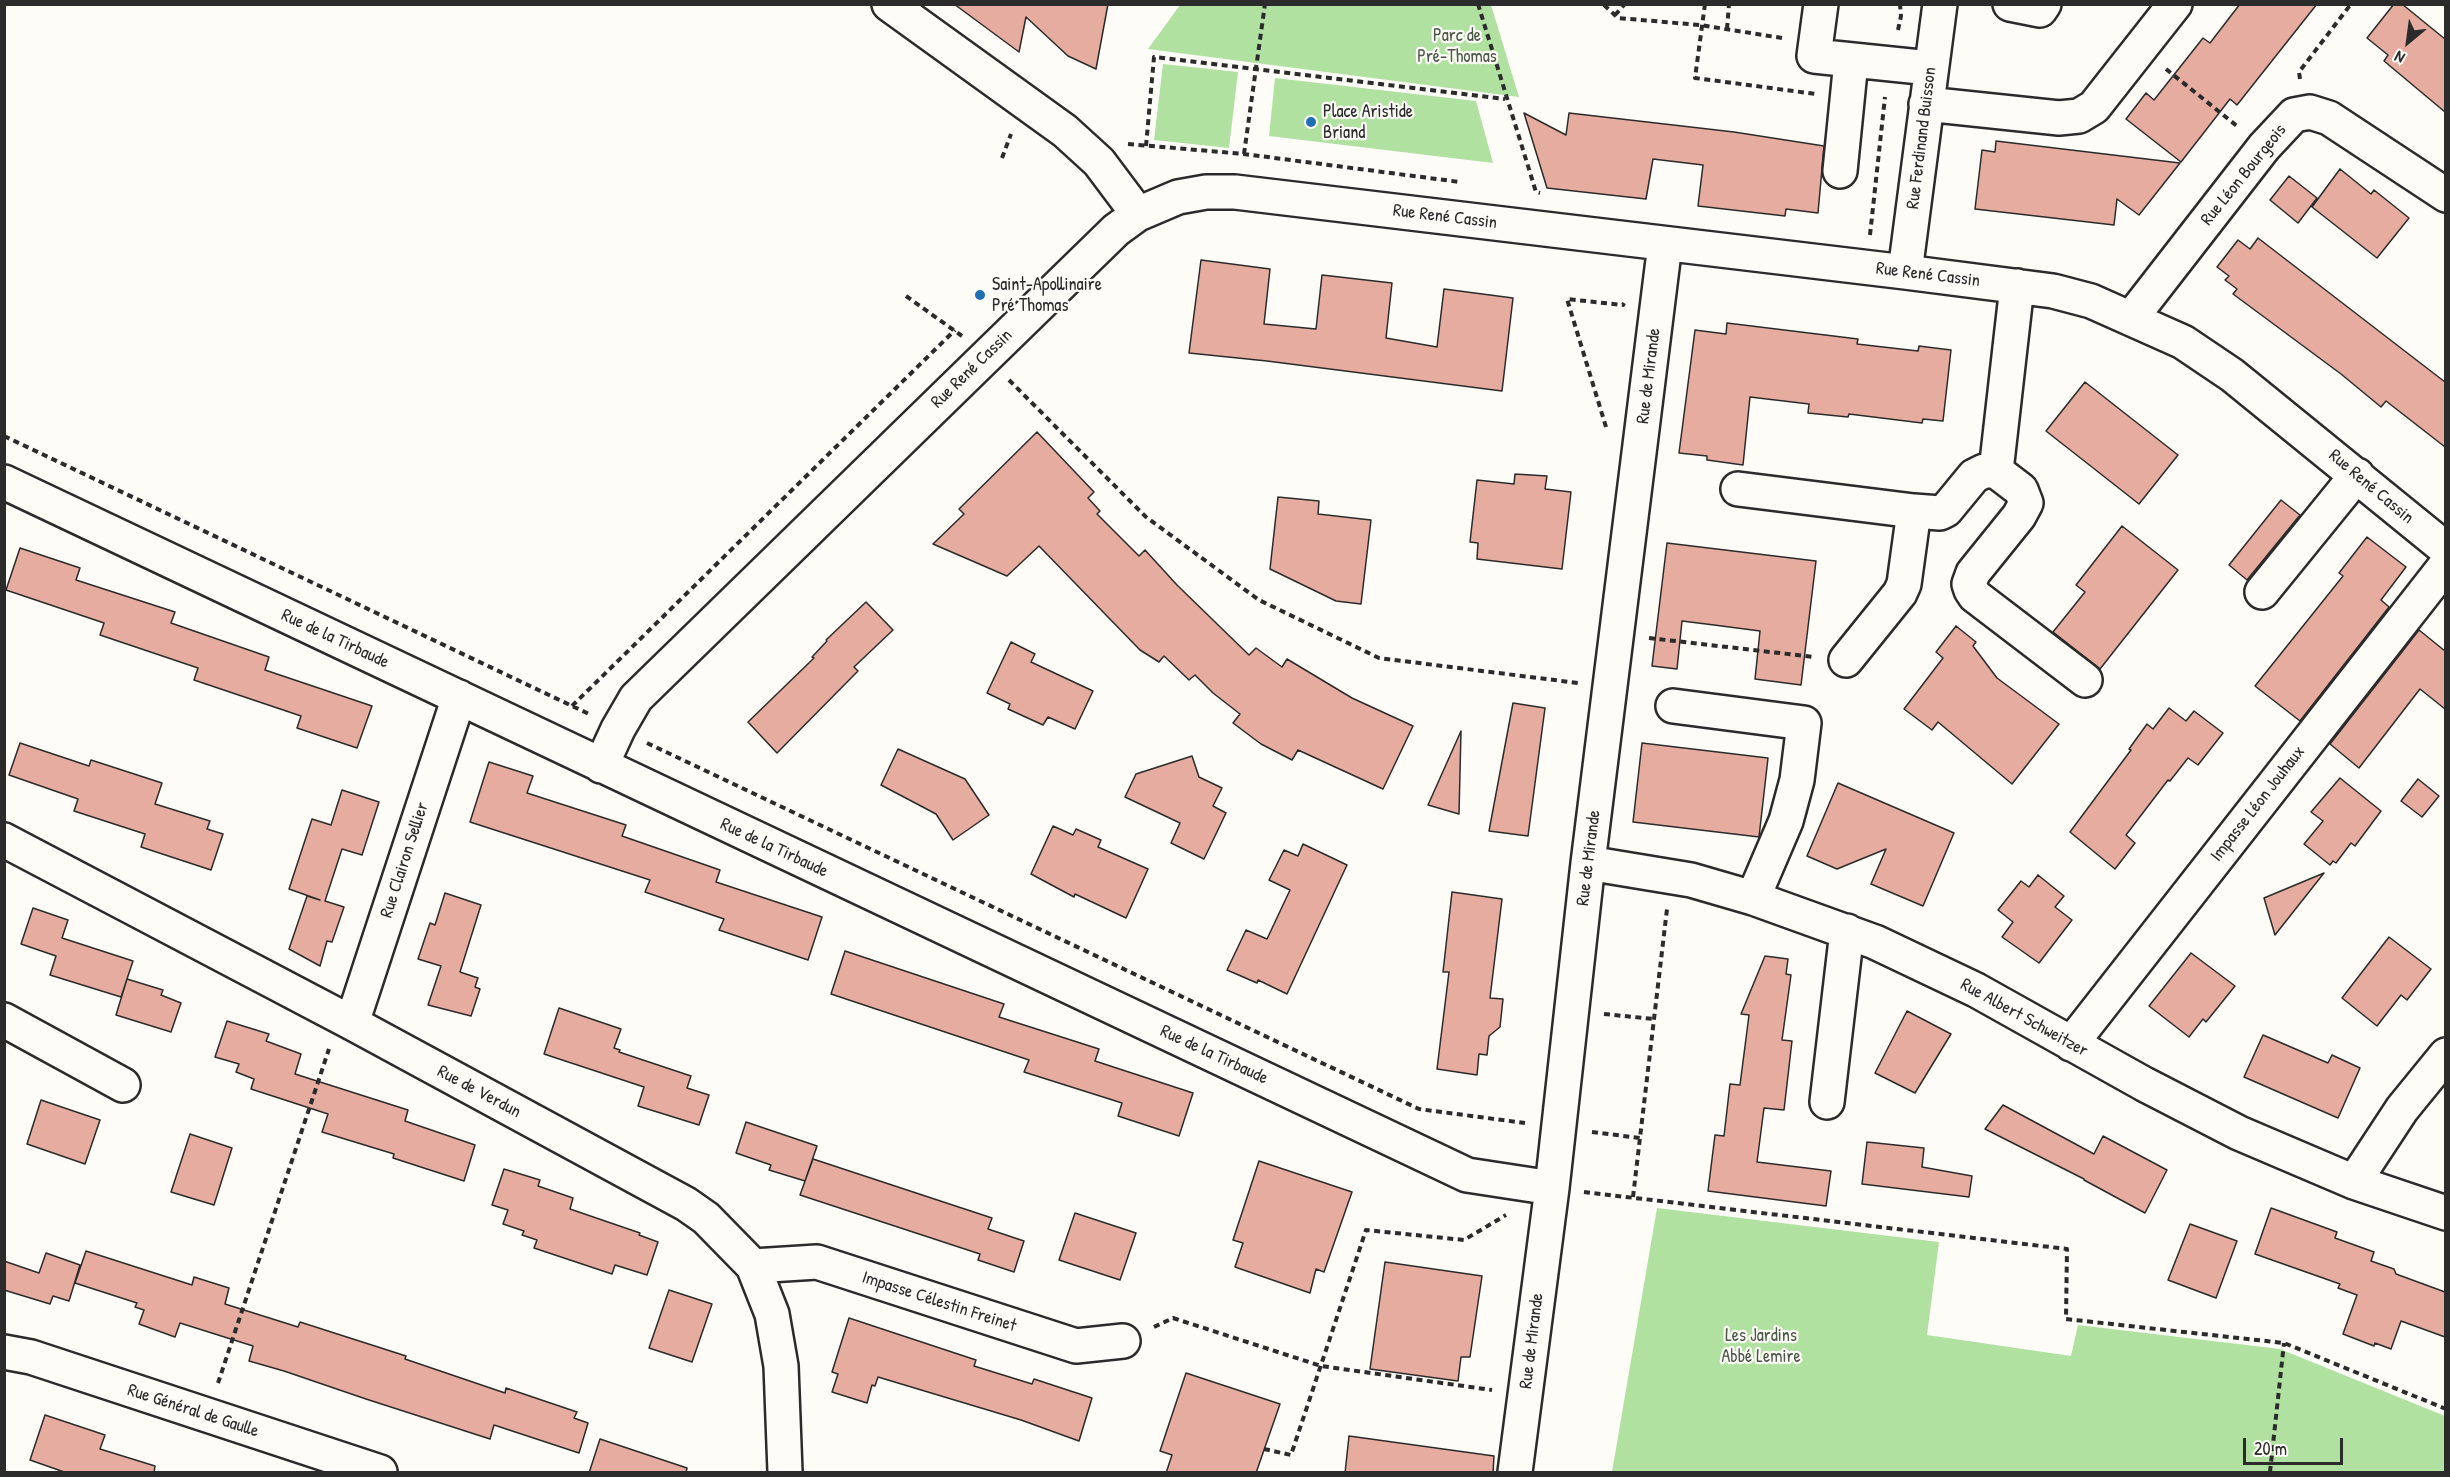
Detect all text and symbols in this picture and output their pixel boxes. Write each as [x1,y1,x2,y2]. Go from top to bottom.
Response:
north arrow [2378,12,2438,72]
park label: Parc de Pré-Thomas [1417,25,1497,68]
text: N [2390,46,2408,69]
street label: Rue Ferdinand Buisson [1903,66,1941,210]
place label: Place Aristide Briand [1323,101,1413,144]
marker: Place Aristide Briand [1304,115,1318,129]
street label: Rue Léon Bourgeois [2197,120,2291,230]
street label: Rue René Cassin [1392,200,1498,234]
street label: Rue René Cassin [1875,258,1981,292]
place label: Saint-Apollinaire Pré Thomas [992,274,1102,316]
marker: Saint-Apollinaire Pré Thomas [973,288,987,302]
street label: Rue René Cassin [927,325,1017,413]
street label: Rue de Mirande [1632,327,1666,425]
street label: Rue René Cassin [2324,445,2418,529]
street label: Rue de la Tirbaude [278,605,392,673]
street label: Impasse Léon Jouhaux [2206,742,2310,866]
street label: Rue Clairon Sellier [376,800,434,920]
street label: Rue de Mirande [1572,809,1606,907]
street label: Rue de la Tirbaude [717,814,831,882]
street label: Rue Albert Schweitzer [1956,974,2092,1062]
street label: Rue de la Tirbaude [1157,1021,1271,1089]
street label: Rue de Verdun [434,1061,524,1123]
street label: Impasse Célestin Freinet [859,1267,1019,1337]
street label: Rue de Mirande [1515,1292,1549,1390]
park label: Les Jardins Abbé Lemire [1721,1325,1801,1368]
street label: Rue Général de Gaulle [125,1380,261,1442]
scale bar [2246,1426,2346,1464]
text: 20 m [2254,1436,2287,1461]

